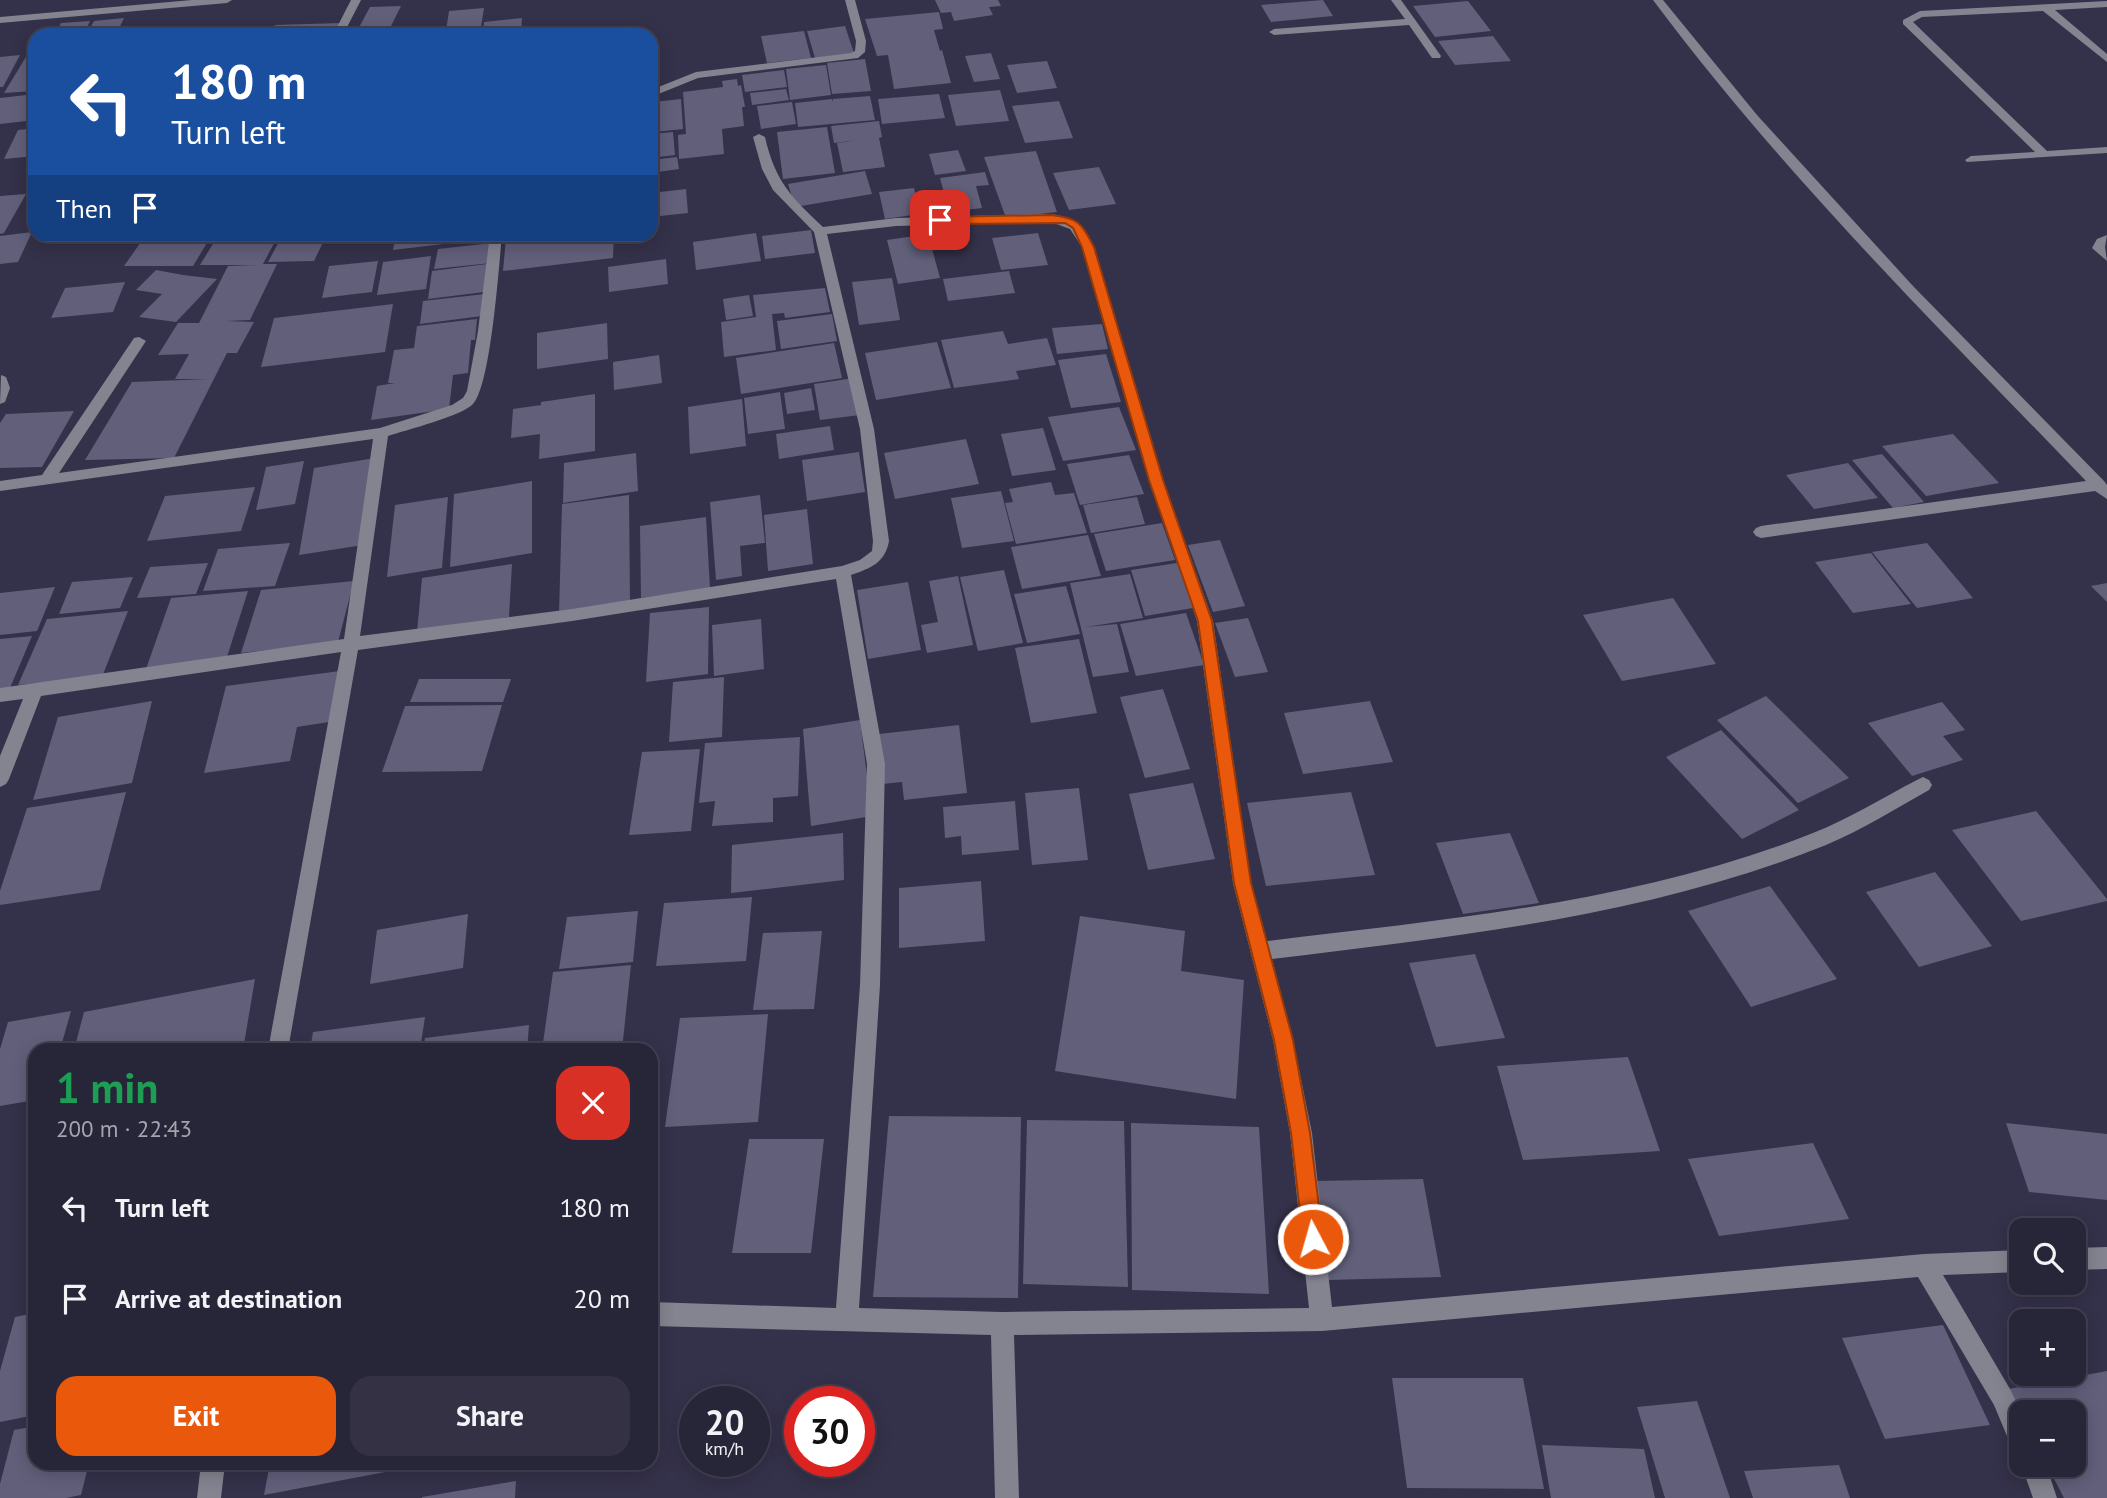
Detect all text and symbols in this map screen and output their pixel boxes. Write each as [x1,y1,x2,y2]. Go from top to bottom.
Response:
text: 180 m [171,49,306,113]
icon: left [56,56,147,147]
text: Turn left [171,111,286,153]
icon: arrive [126,189,164,227]
pin [910,190,970,250]
text: Then [56,192,112,225]
icon: arrive [921,201,959,239]
text: 1 min [56,1060,158,1115]
button: close [556,1066,630,1140]
text: 200 m · 22:43 [56,1114,192,1143]
icon: left [56,1189,94,1227]
text: Turn left [115,1191,209,1224]
text: 180 m [559,1191,630,1224]
position arrow [1276,1202,1350,1276]
map controls [2009,1218,2086,1477]
button: search [2009,1218,2086,1295]
icon: arrive [56,1280,94,1318]
text: Arrive at destination [115,1282,342,1315]
text: 20 m [574,1282,630,1315]
button: + [2009,1309,2086,1386]
button: Exit [56,1376,336,1456]
button: Share [350,1376,630,1456]
speed limit sign: 30 [784,1386,875,1477]
text: 20 [705,1399,744,1445]
button: − [2009,1400,2086,1477]
text: km/h [705,1437,744,1460]

